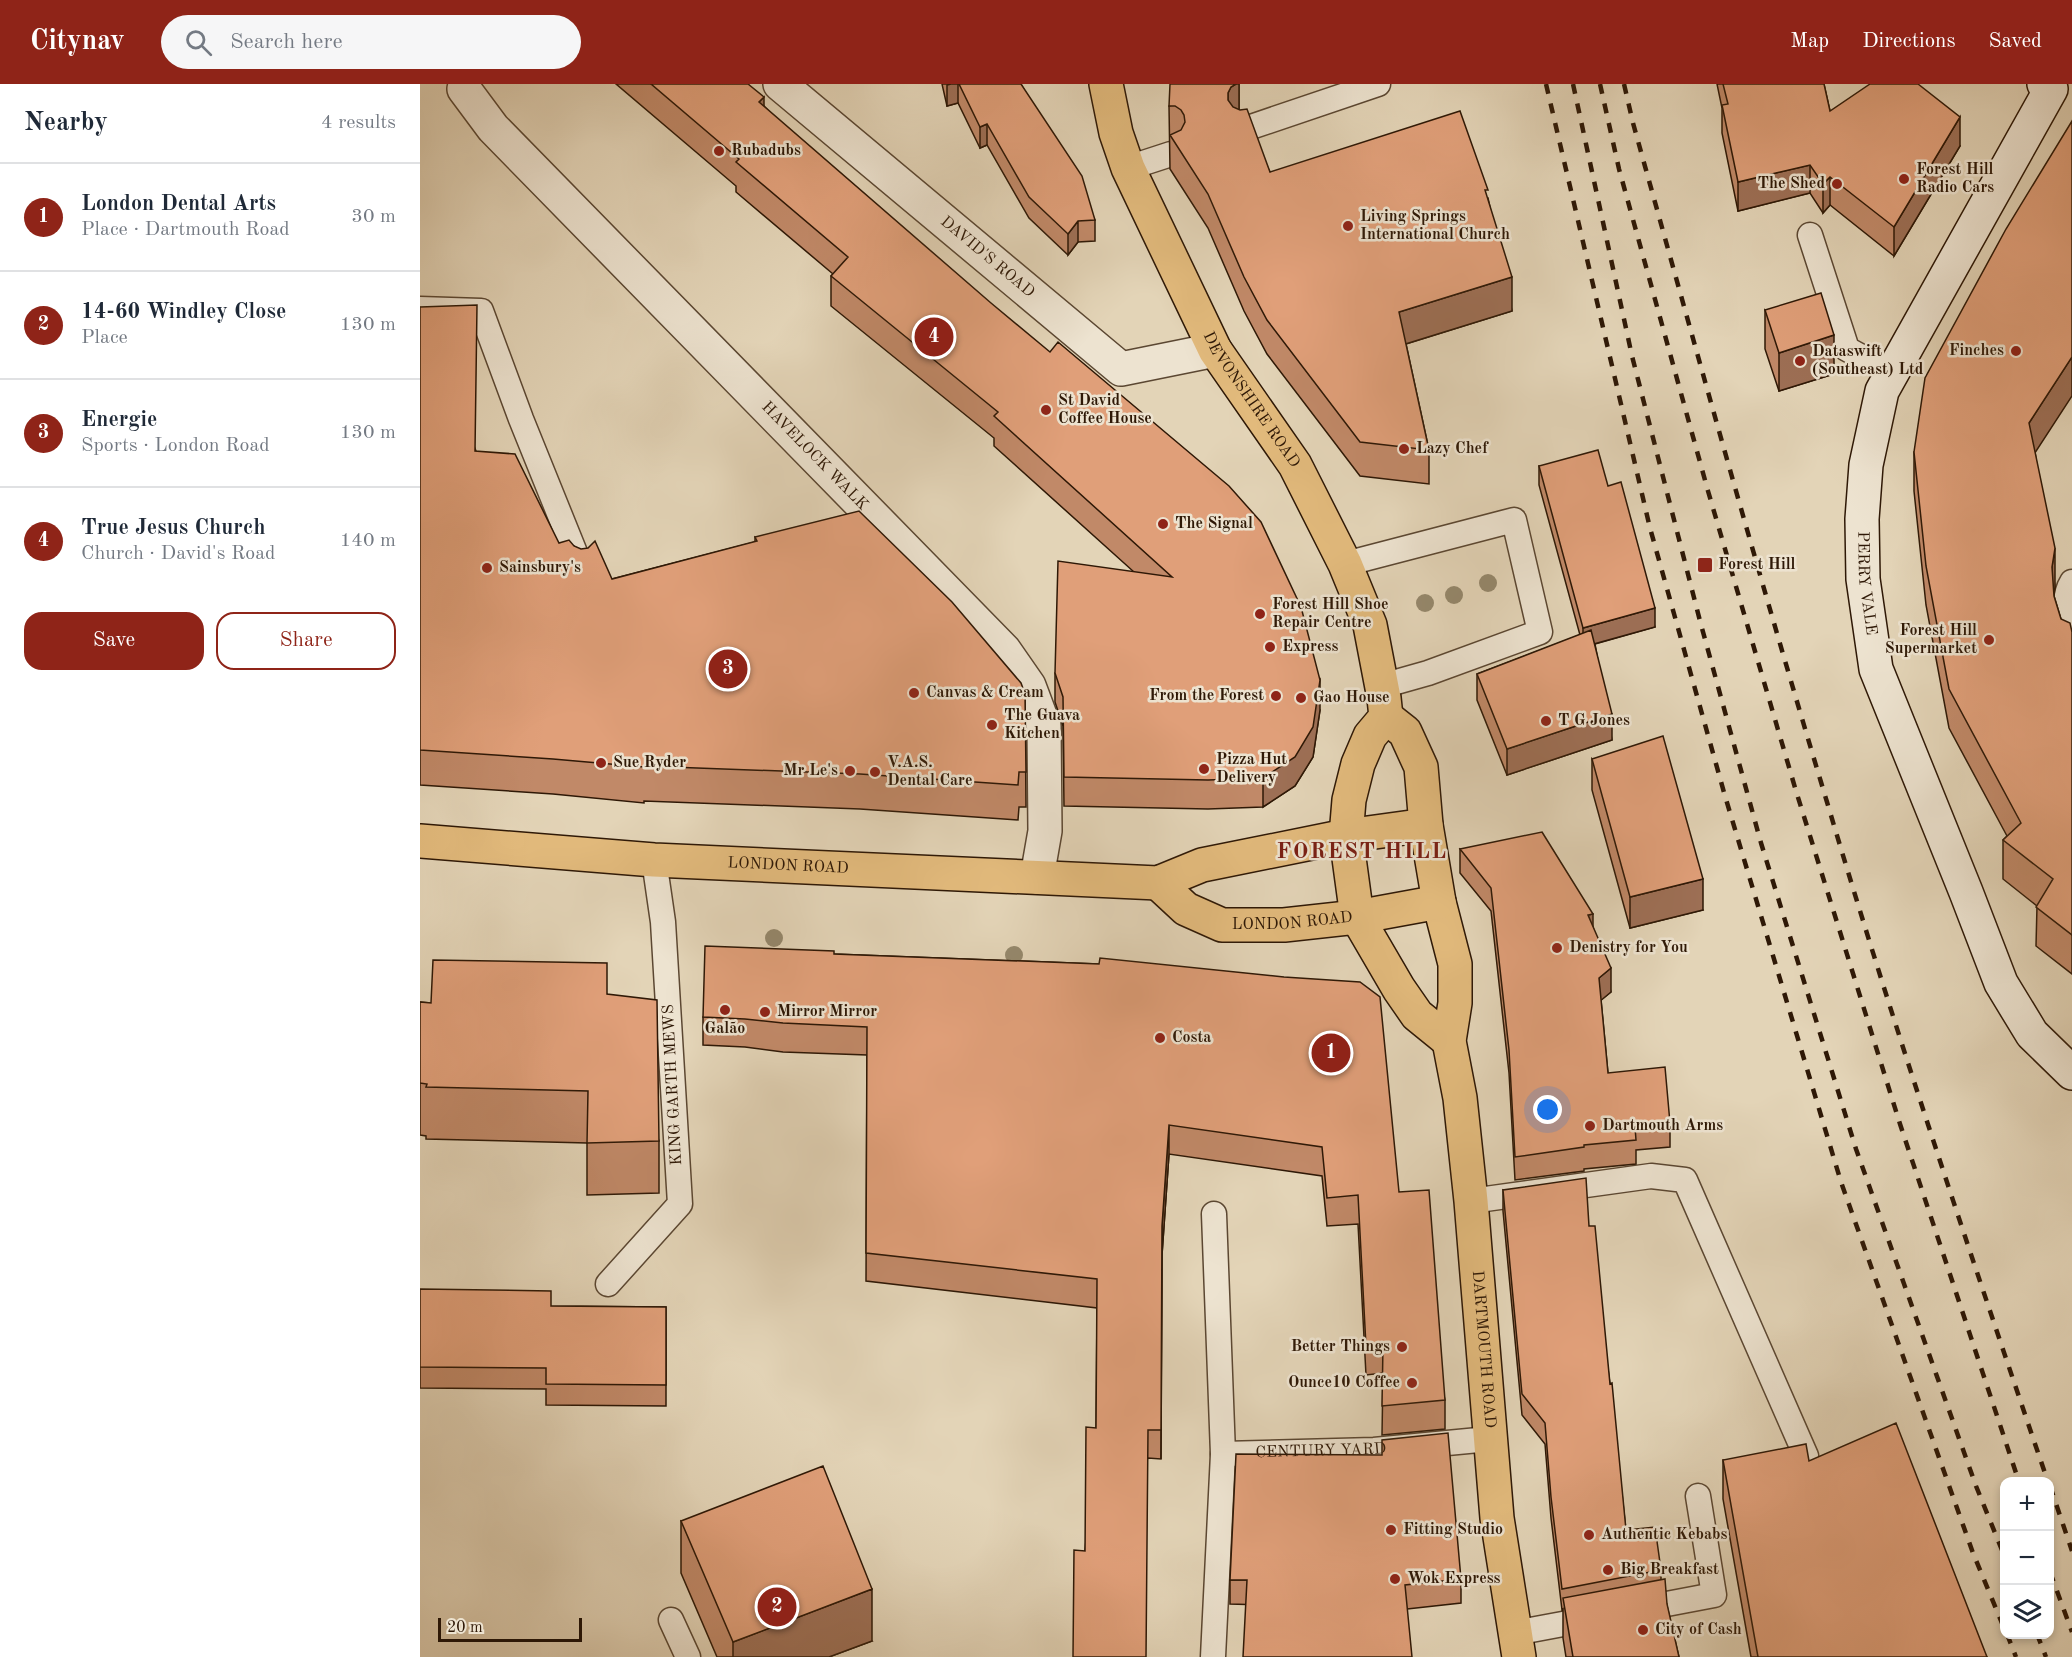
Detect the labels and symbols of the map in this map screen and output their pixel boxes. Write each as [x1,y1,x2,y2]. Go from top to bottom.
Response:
place label: Rubadubs [731,143,801,159]
marker: Rubadubs [712,144,726,158]
place label: Forest Hill Radio Cars [1916,162,1994,196]
marker: Forest Hill Radio Cars [1897,172,1911,186]
place label: The Shed [1758,176,1825,192]
marker: The Shed [1830,177,1844,191]
place label: Living Springs International Church [1360,209,1510,243]
street label: DAVID'S ROAD [937,214,1037,301]
marker: Living Springs International Church [1341,219,1355,233]
pin: 4 [914,314,954,360]
street label: DEVONSHIRE ROAD [1200,329,1302,471]
place label: Finches [1949,343,2004,359]
place label: Dataswift (Southeast) Ltd [1812,344,1924,378]
marker: Finches [2009,344,2023,358]
marker: Dataswift (Southeast) Ltd [1793,354,1807,368]
place label: St David Coffee House [1058,393,1152,427]
street label: HAVELOCK WALK [758,399,871,514]
marker: St David Coffee House [1039,403,1053,417]
place label: Lazy Chef [1416,441,1489,457]
marker: Lazy Chef [1397,442,1411,456]
place label: The Signal [1175,516,1253,532]
marker: The Signal [1156,517,1170,531]
street label: PERRY VALE [1854,531,1879,636]
marker: Forest Hill [1696,556,1714,574]
place label: Forest Hill [1718,557,1796,573]
place label: Sainsbury's [499,560,581,576]
marker: Sainsbury's [480,561,494,575]
place label: Forest Hill Shoe Repair Centre [1272,597,1389,631]
marker: Forest Hill Shoe Repair Centre [1253,607,1267,621]
place label: Forest Hill Supermarket [1885,623,1977,657]
marker: Forest Hill Supermarket [1982,633,1996,647]
place label: Express [1282,639,1338,655]
marker: Express [1263,640,1277,654]
pin: 3 [708,646,748,692]
place label: Canvas & Cream [926,685,1044,701]
marker: Canvas & Cream [907,686,921,700]
place label: From the Forest [1149,688,1264,704]
marker: From the Forest [1269,689,1283,703]
place label: Gao House [1313,690,1390,706]
marker: Gao House [1294,691,1308,705]
place label: The Guava Kitchen [1004,708,1080,742]
place label: T G Jones [1558,713,1630,729]
marker: T G Jones [1539,714,1553,728]
marker: The Guava Kitchen [985,718,999,732]
place label: Pizza Hut Delivery [1216,752,1287,786]
place label: Sue Ryder [613,755,686,771]
place label: V.A.S. Dental Care [887,755,973,789]
marker: Sue Ryder [594,756,608,770]
marker: Pizza Hut Delivery [1197,762,1211,776]
place label: Mr Le's [783,763,838,779]
marker: Mr Le's [843,764,857,778]
marker: V.A.S. Dental Care [868,765,882,779]
district label: FOREST HILL [1277,841,1448,863]
street label: LONDON ROAD [727,855,849,877]
street label: LONDON ROAD [1232,910,1353,934]
place label: Denistry for You [1569,940,1688,956]
marker: Denistry for You [1550,941,1564,955]
marker: Galão [718,1003,732,1017]
street label: KING GARTH MEWS [661,1004,685,1166]
place label: Mirror Mirror [777,1004,877,1020]
marker: Mirror Mirror [758,1005,772,1019]
place label: Galão [705,1021,745,1037]
place label: Costa [1172,1030,1211,1046]
pin: 1 [1312,1030,1350,1076]
marker: Costa [1153,1031,1167,1045]
your location [1533,1095,1562,1124]
place label: Dartmouth Arms [1602,1118,1723,1134]
marker: Dartmouth Arms [1583,1119,1597,1133]
street label: DARTMOUTH ROAD [1469,1270,1498,1429]
place label: Better Things [1291,1339,1390,1355]
marker: Better Things [1395,1340,1409,1354]
place label: Ounce10 Coffee [1288,1375,1400,1391]
marker: Ounce10 Coffee [1405,1376,1419,1390]
street label: CENTURY YARD [1255,1441,1387,1461]
place label: Fitting Studio [1403,1522,1503,1538]
marker: Fitting Studio [1384,1523,1398,1537]
place label: Authentic Kebabs [1601,1527,1728,1543]
marker: Authentic Kebabs [1582,1528,1596,1542]
place label: Big Breakfast [1620,1562,1719,1578]
marker: Big Breakfast [1601,1563,1615,1577]
place label: Wok Express [1407,1571,1501,1587]
marker: Wok Express [1388,1572,1402,1586]
pin: 2 [758,1584,796,1630]
scale bar [438,1615,582,1642]
place label: City of Cash [1655,1622,1742,1638]
marker: City of Cash [1636,1623,1650,1637]

